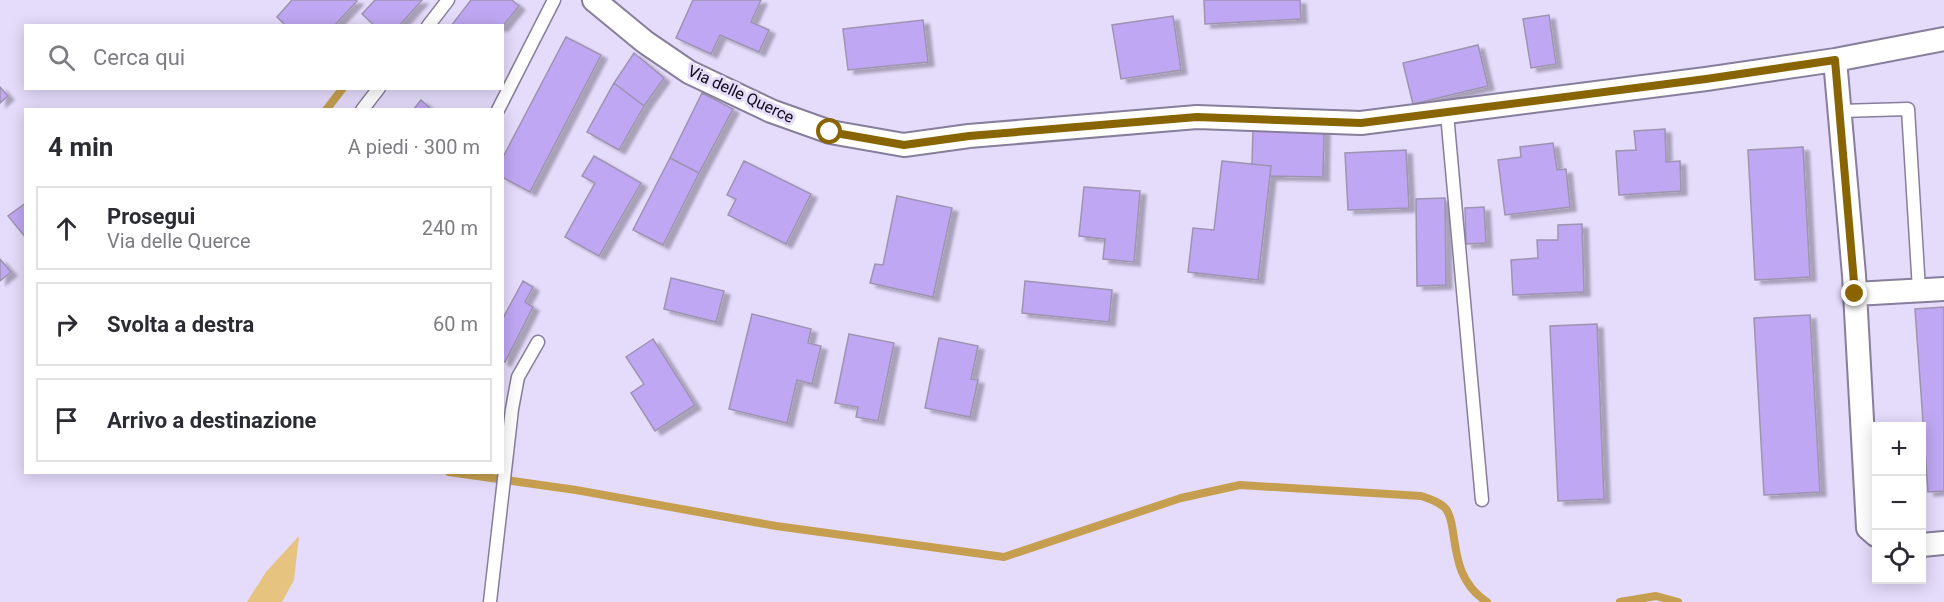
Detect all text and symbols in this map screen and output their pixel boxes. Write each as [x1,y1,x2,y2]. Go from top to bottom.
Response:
search box [24,24,504,90]
icon: search [45,41,78,74]
text: Cerca qui [93,45,185,70]
street label: Via delle Querce [685,61,797,127]
route start [816,118,842,144]
text: 4 min [48,132,113,162]
text: A piedi · 300 m [348,135,480,159]
text: Prosegui [107,204,195,229]
icon: ahead [50,212,83,245]
text: 240 m [422,216,478,240]
text: Via delle Querce [107,229,251,253]
route end [1841,280,1867,306]
icon: right [50,308,83,341]
text: Svolta a destra [107,312,254,337]
text: 60 m [433,312,478,336]
icon: arrive [50,404,83,437]
text: Arrivo a destinazione [107,408,316,433]
map controls [1872,422,1926,584]
button: + [1872,422,1926,476]
button: − [1872,476,1926,530]
button: locate [1872,530,1926,584]

